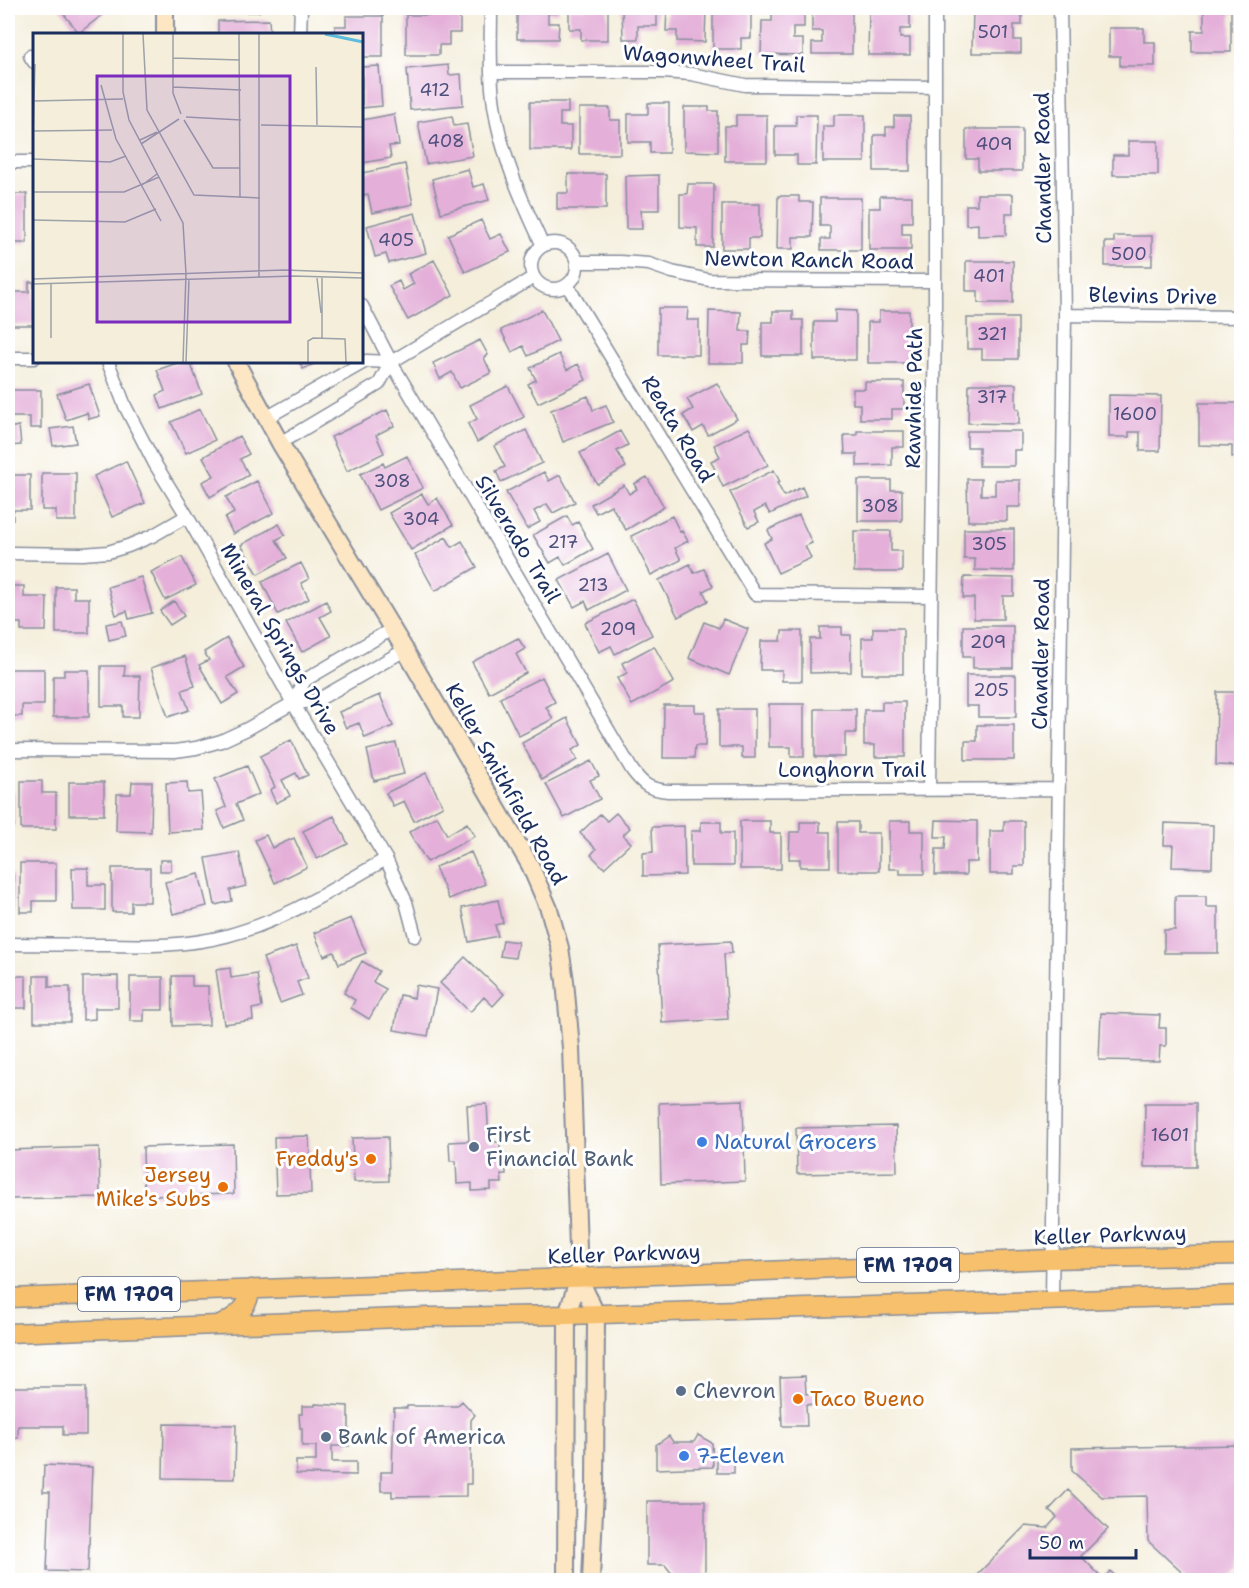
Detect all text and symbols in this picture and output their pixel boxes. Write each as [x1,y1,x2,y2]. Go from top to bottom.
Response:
house number: 501 [978,20,1008,44]
inset map [33,33,363,363]
street label: Wagonwheel Trail [622,39,807,79]
house number: 412 [420,78,450,102]
street label: Chandler Road [1028,92,1058,244]
house number: 408 [427,129,465,153]
house number: 409 [975,132,1013,156]
house number: 405 [378,228,414,252]
house number: 500 [1111,242,1147,266]
street label: Newton Ranch Road [704,244,914,276]
house number: 401 [973,264,1005,288]
street label: Blevins Drive [1088,281,1218,311]
house number: 321 [977,322,1007,346]
street label: Rawhide Path [899,327,929,469]
street label: Reata Road [635,370,721,488]
house number: 317 [977,385,1007,409]
house number: 1600 [1113,402,1157,426]
house number: 308 [373,469,411,493]
street label: Silverado Trail [469,470,568,609]
house number: 308 [861,494,899,518]
house number: 304 [403,507,439,531]
house number: 217 [548,530,578,554]
house number: 305 [971,532,1007,556]
street label: Mineral Springs Drive [214,538,346,740]
house number: 213 [578,573,608,597]
street label: Chandler Road [1026,578,1056,730]
house number: 209 [600,617,636,641]
house number: 209 [970,630,1006,654]
street label: Keller Smithfield Road [439,678,573,890]
house number: 205 [973,678,1009,702]
street label: Longhorn Trail [778,756,927,784]
place label: First Financial Bank [486,1121,634,1173]
house number: 1601 [1151,1123,1189,1147]
place label: Natural Grocers [714,1128,877,1156]
marker: Natural Grocers [695,1135,709,1149]
marker: First Financial Bank [467,1140,481,1154]
place label: Freddy's [276,1145,359,1173]
marker: Freddy's [364,1152,378,1166]
place label: Jersey Mike's Subs [96,1161,211,1213]
marker: Jersey Mike's Subs [216,1180,230,1194]
street label: Keller Parkway [1033,1218,1187,1252]
street label: Keller Parkway [547,1237,701,1271]
road number: FM 1709 [857,1248,959,1282]
road number: FM 1709 [78,1277,180,1311]
place label: Chevron [693,1377,776,1405]
marker: Chevron [674,1384,688,1398]
place label: Taco Bueno [810,1385,925,1413]
marker: Taco Bueno [791,1392,805,1406]
place label: Bank of America [338,1423,505,1451]
marker: Bank of America [319,1430,333,1444]
place label: 7-Eleven [696,1442,785,1470]
marker: 7-Eleven [677,1449,691,1463]
scale bar [1030,1522,1136,1560]
text: 50 m [1039,1531,1084,1555]

